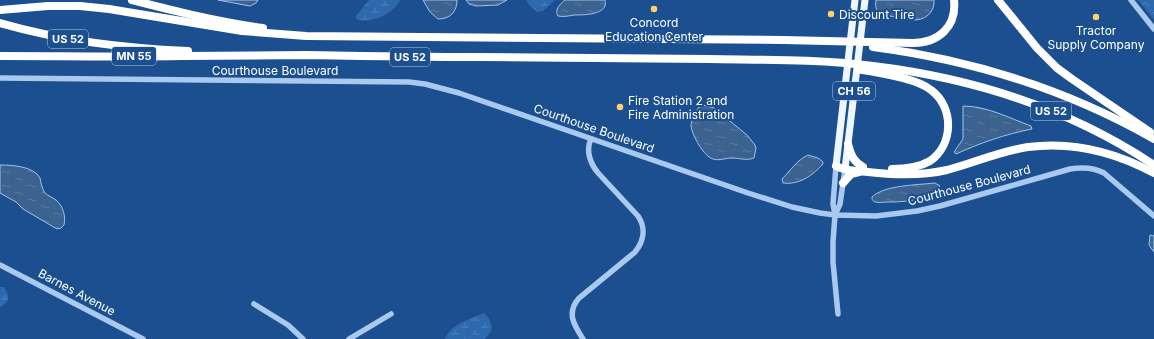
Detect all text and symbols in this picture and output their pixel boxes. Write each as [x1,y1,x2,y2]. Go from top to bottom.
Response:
marker: Concord Education Center [649,4,659,14]
place label: Discount Tire [839,7,914,22]
marker: Discount Tire [826,9,836,19]
marker: Tractor Supply Company [1091,12,1101,22]
place label: Concord Education Center [605,15,703,44]
place label: Tractor Supply Company [1048,23,1145,52]
road number: US 52 [48,30,88,48]
road number: MN 55 [112,47,156,65]
road number: US 52 [390,48,430,66]
street label: Courthouse Boulevard [212,63,338,78]
road number: CH 56 [833,82,875,100]
place label: Fire Station 2 and Fire Administration [628,93,734,122]
street label: Courthouse Boulevard [532,100,656,156]
marker: Fire Station 2 and Fire Administration [615,102,625,112]
road number: US 52 [1031,102,1071,120]
street label: Courthouse Boulevard [906,161,1032,209]
street label: Barnes Avenue [36,265,118,319]

